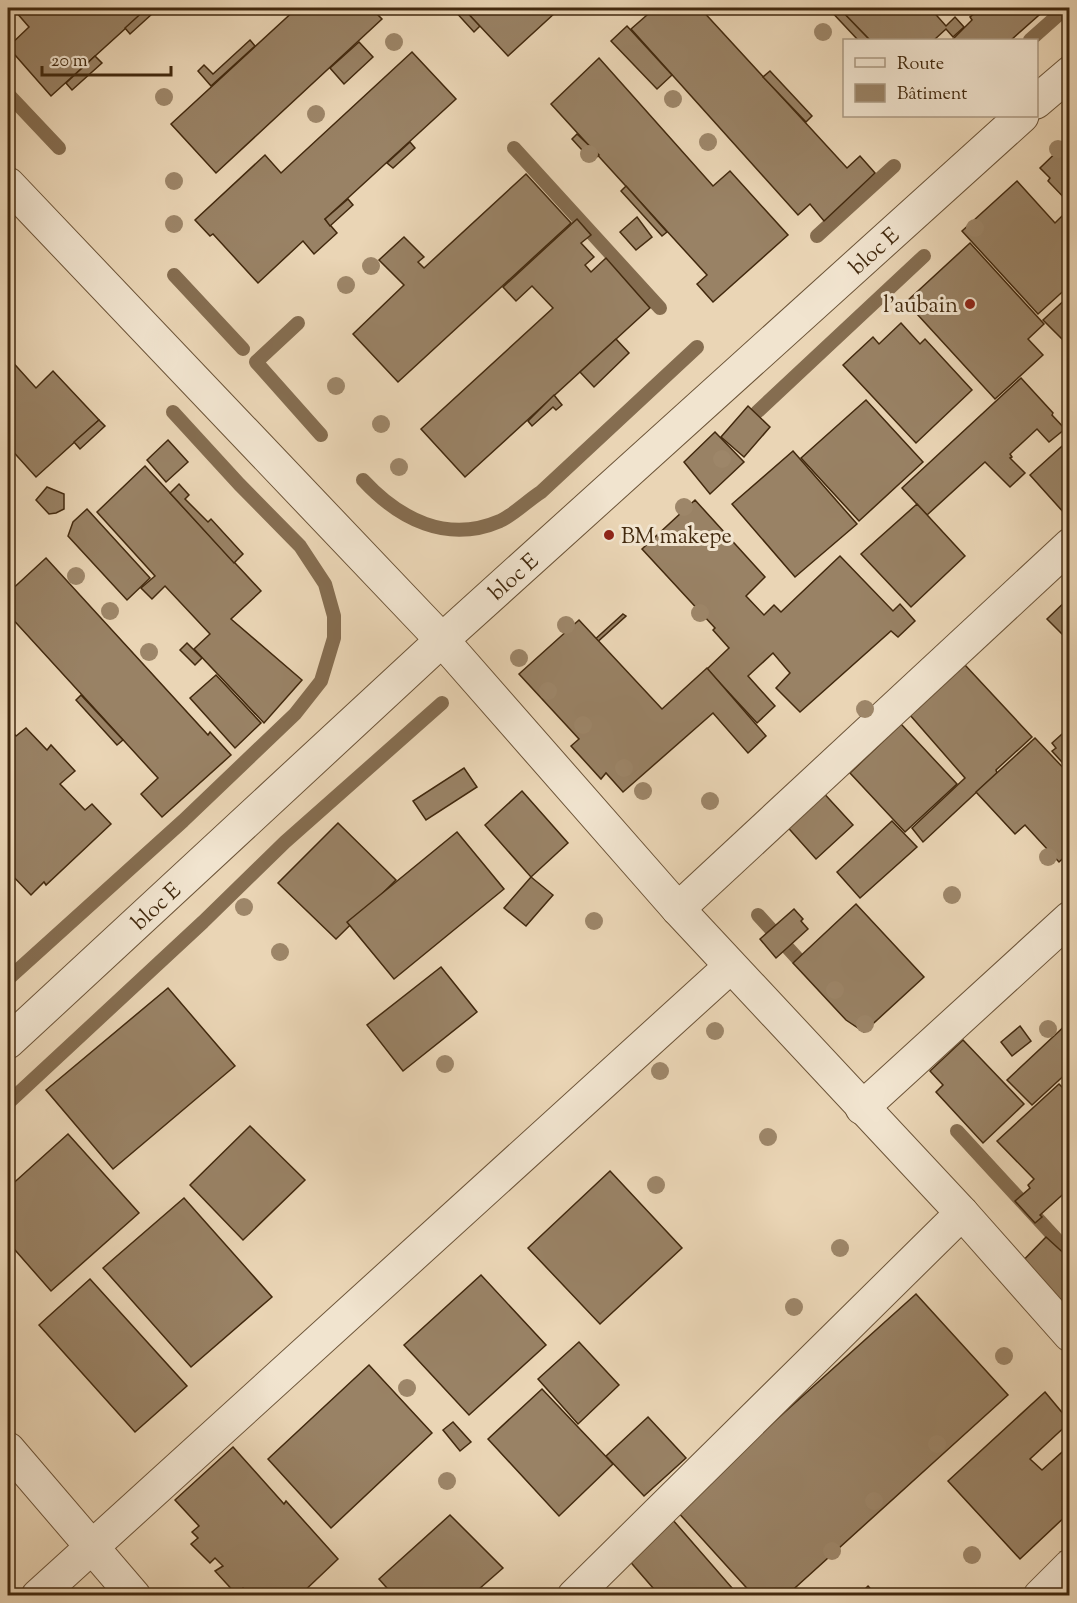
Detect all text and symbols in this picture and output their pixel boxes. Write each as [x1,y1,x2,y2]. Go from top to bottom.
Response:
scale bar [42,39,171,77]
legend [843,39,1038,117]
text: 20 m [51,49,88,75]
text: Route [897,52,944,78]
text: Bâtiment [897,82,967,108]
street label: bloc E [843,221,908,284]
place label: l'aubain [883,291,958,323]
marker: l'aubain [963,297,977,311]
place label: BM makepe [621,522,732,554]
marker: BM makepe [602,528,616,542]
street label: bloc E [483,547,547,610]
street label: bloc E [125,876,190,939]

